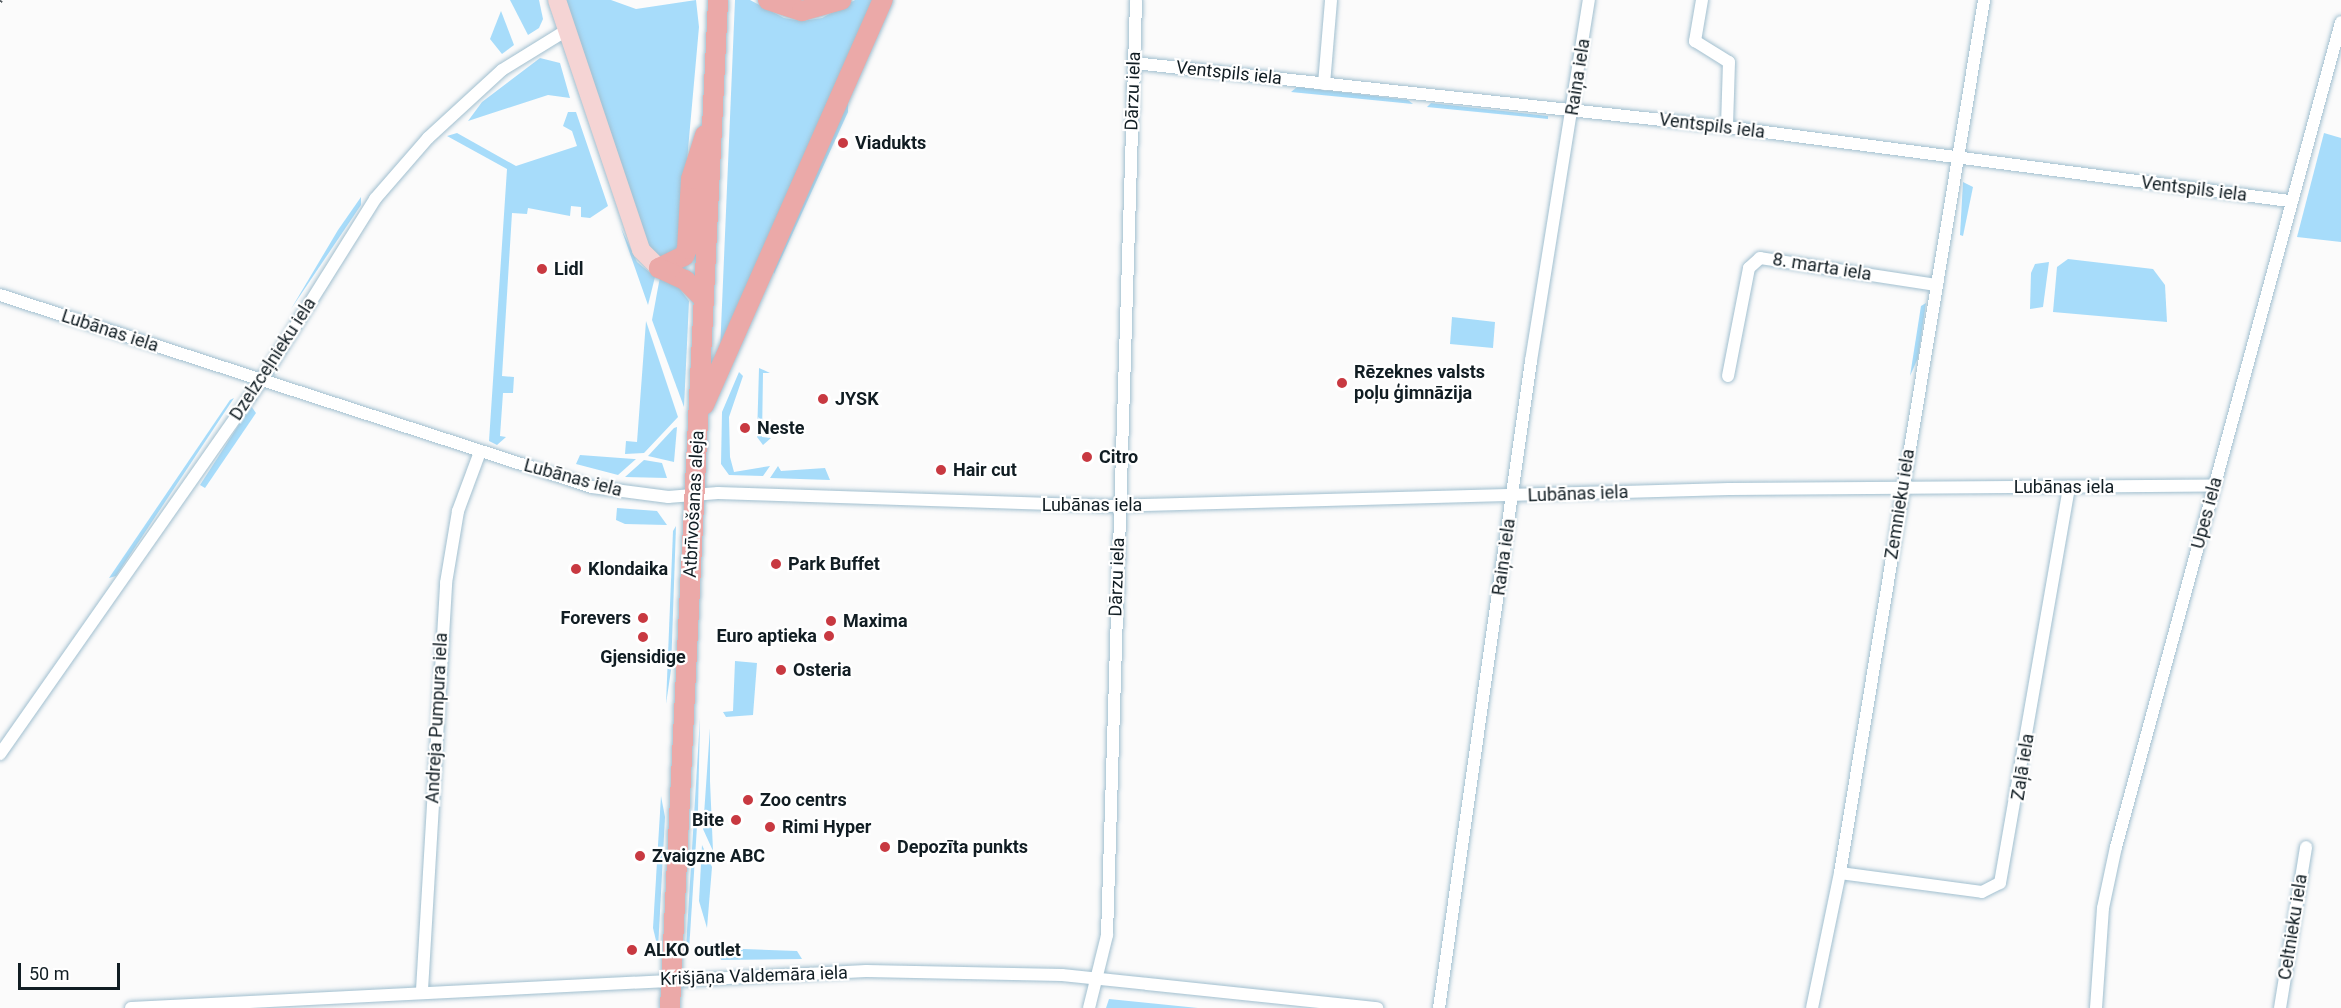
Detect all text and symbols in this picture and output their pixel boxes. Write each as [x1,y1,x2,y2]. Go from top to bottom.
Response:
street label: Raiņa iela [1561,37,1595,117]
street label: Dārzu iela [1121,51,1145,131]
street label: Ventspils iela [1175,57,1283,89]
street label: Ventspils iela [1658,109,1766,143]
place label: Viadukts [855,132,926,154]
marker: Viadukts [836,136,850,150]
street label: Ventspils iela [2140,172,2248,206]
street label: 8. marta iela [1771,249,1873,285]
place label: Lidl [554,258,583,280]
marker: Lidl [535,262,549,276]
street label: Dzelzceļnieku iela [225,294,321,424]
street label: Lubānas iela [59,305,161,357]
place label: Rēzeknes valsts poļu ģimnāzija [1354,362,1485,404]
marker: Rēzeknes valsts poļu ģimnāzija [1335,376,1349,390]
place label: JYSK [835,388,879,410]
marker: JYSK [816,392,830,406]
place label: Neste [757,417,804,439]
marker: Neste [738,421,752,435]
street label: Atbrīvošanas aleja [679,430,709,578]
place label: Citro [1099,446,1138,468]
street label: Zemnieku iela [1881,447,1919,561]
marker: Citro [1080,450,1094,464]
street label: Lubānas iela [522,455,624,501]
place label: Hair cut [953,459,1017,481]
marker: Hair cut [934,463,948,477]
street label: Upes iela [2187,475,2227,551]
street label: Lubānas iela [2014,476,2114,498]
street label: Lubānas iela [1527,481,1629,507]
street label: Lubānas iela [1042,494,1142,516]
street label: Raiņa iela [1488,517,1520,597]
street label: Dārzu iela [1105,537,1129,617]
place label: Park Buffet [788,553,880,575]
marker: Park Buffet [769,557,783,571]
place label: Klondaika [588,558,668,580]
marker: Klondaika [569,562,583,576]
place label: Forevers [561,607,631,629]
place label: Maxima [843,610,908,632]
marker: Forevers [636,611,650,625]
marker: Maxima [824,614,838,628]
place label: Euro aptieka [716,625,817,647]
marker: Euro aptieka [822,629,836,643]
marker: Gjensidige [636,630,650,644]
street label: Andreja Pumpura iela [422,632,452,804]
place label: Gjensidige [600,646,686,668]
place label: Osteria [793,659,851,681]
marker: Osteria [774,663,788,677]
street label: Zaļā iela [2007,732,2039,802]
place label: Zoo centrs [760,789,847,811]
marker: Zoo centrs [741,793,755,807]
place label: Bite [692,809,724,831]
marker: Bite [729,813,743,827]
place label: Rimi Hyper [782,816,871,838]
marker: Rimi Hyper [763,820,777,834]
place label: Depozīta punkts [897,836,1028,858]
marker: Depozīta punkts [878,840,892,854]
place label: Zvaigzne ABC [652,845,765,867]
marker: Zvaigzne ABC [633,849,647,863]
street label: Celtnieku iela [2274,872,2312,982]
place label: ALKO outlet [644,939,741,961]
marker: ALKO outlet [625,943,639,957]
scale bar [21,951,123,989]
street label: Krišjāņa Valdemāra iela [660,962,848,990]
text: 50 m [29,963,69,984]

